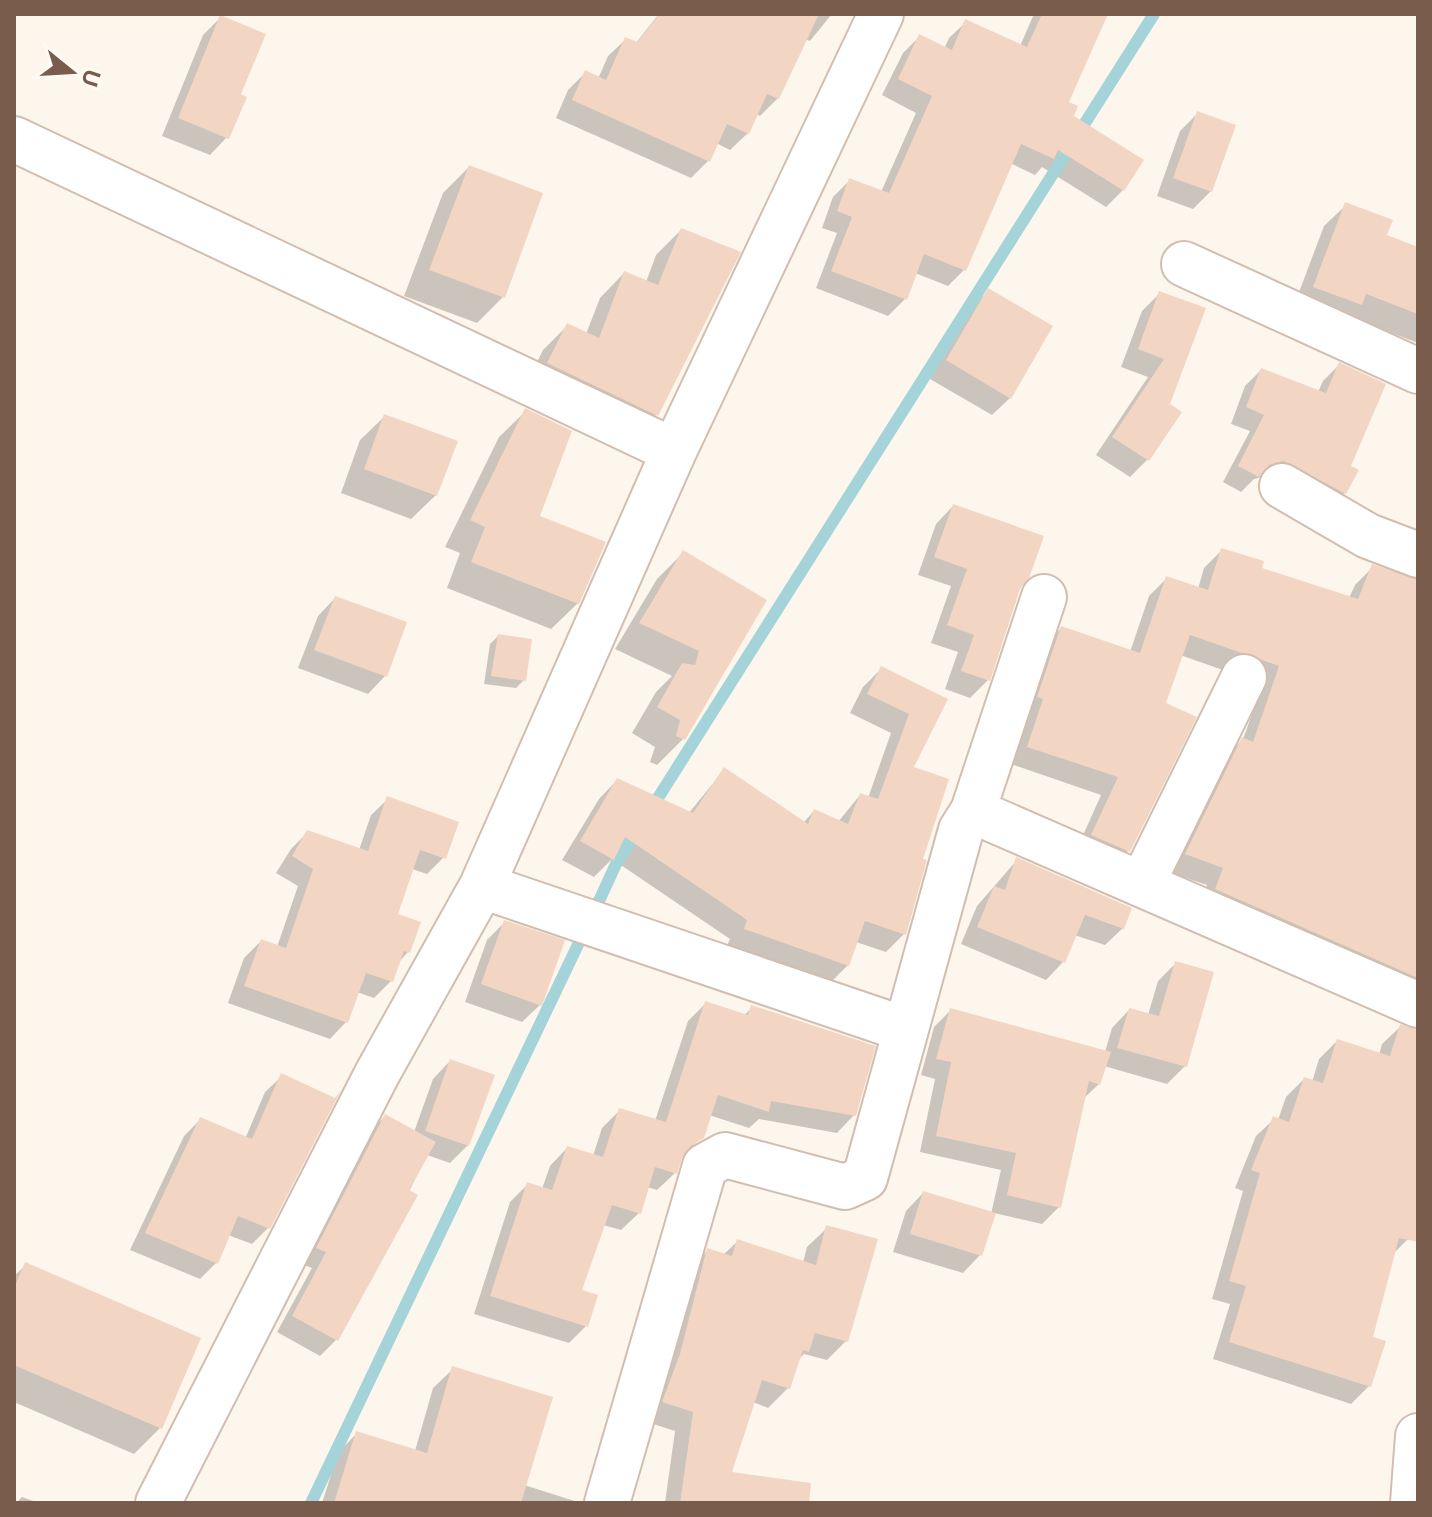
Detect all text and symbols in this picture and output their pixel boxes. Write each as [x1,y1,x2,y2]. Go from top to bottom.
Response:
north arrow [32,32,112,112]
text: U [76,67,106,90]

